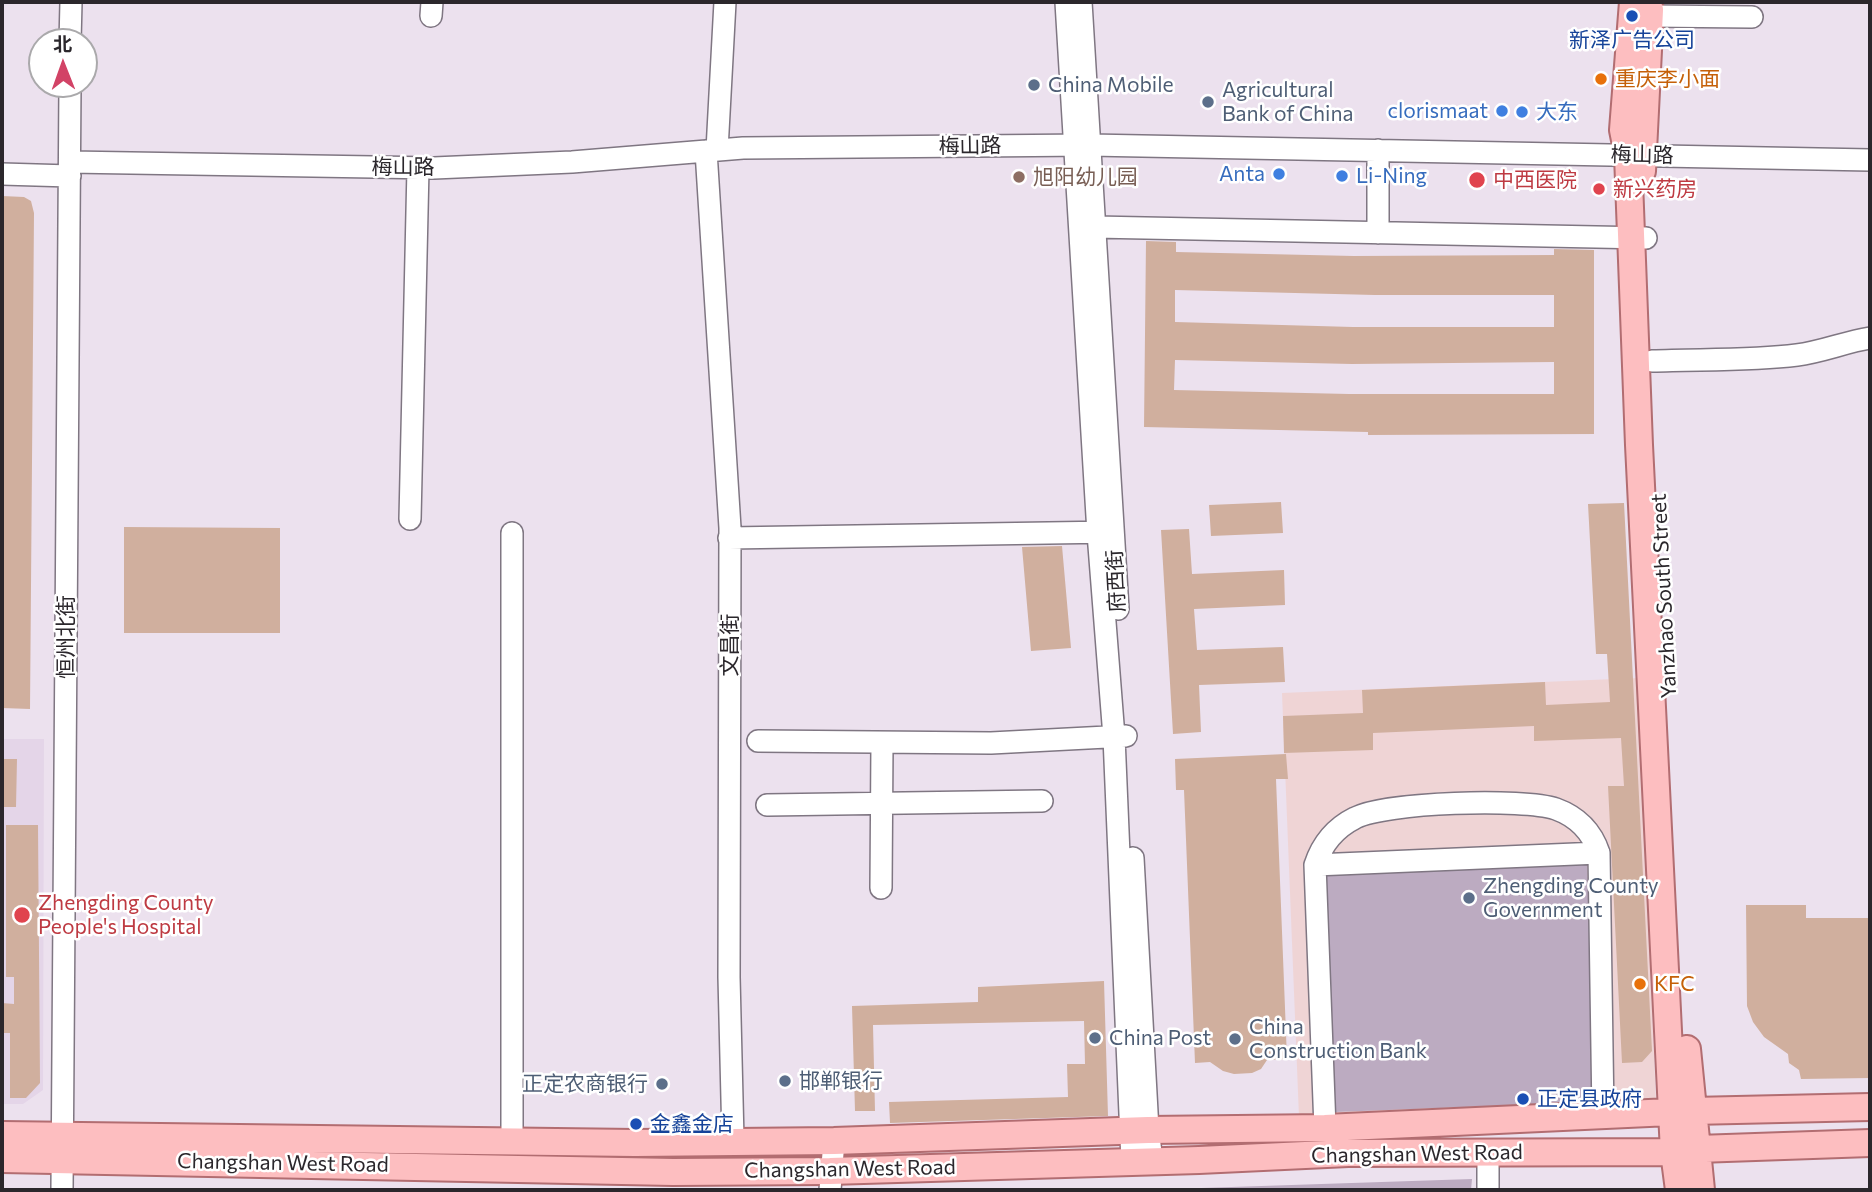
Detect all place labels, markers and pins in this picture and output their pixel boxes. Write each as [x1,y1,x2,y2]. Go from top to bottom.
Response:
marker: 新泽广告公司 [1624,8,1640,24]
place label: 新泽广告公司 [1569,27,1695,53]
place label: 重庆李小面 [1615,66,1720,92]
marker: 重庆李小面 [1593,71,1609,87]
place label: China Mobile [1048,72,1174,98]
marker: China Mobile [1026,77,1042,93]
place label: Agricultural Bank of China [1222,77,1354,127]
marker: Agricultural Bank of China [1200,94,1216,110]
place label: clorismaat [1387,98,1488,124]
place label: 大东 [1536,99,1578,125]
marker: clorismaat [1494,103,1510,119]
marker: 大东 [1514,104,1530,120]
place label: Anta [1219,161,1265,187]
place label: Li-Ning [1356,163,1427,189]
place label: 旭阳幼儿园 [1033,164,1138,190]
marker: Anta [1271,166,1287,182]
place label: 中西医院 [1493,167,1577,193]
marker: Li-Ning [1334,168,1350,184]
marker: 旭阳幼儿园 [1011,169,1027,185]
marker: 中西医院 [1467,170,1487,190]
place label: 新兴药房 [1613,176,1697,202]
marker: 新兴药房 [1591,181,1607,197]
place label: Zhengding County Government [1483,873,1659,923]
place label: Zhengding County People's Hospital [38,890,214,940]
marker: Zhengding County Government [1461,890,1477,906]
marker: Zhengding County People's Hospital [12,905,32,925]
place label: KFC [1654,971,1695,997]
marker: KFC [1632,976,1648,992]
place label: China Construction Bank [1249,1014,1427,1064]
place label: China Post [1109,1025,1211,1051]
marker: China Post [1087,1030,1103,1046]
marker: China Construction Bank [1227,1031,1243,1047]
place label: 邯郸银行 [799,1068,883,1094]
place label: 正定农商银行 [522,1071,648,1097]
marker: 邯郸银行 [777,1073,793,1089]
marker: 正定农商银行 [654,1076,670,1092]
place label: 正定县政府 [1537,1086,1642,1112]
marker: 正定县政府 [1515,1091,1531,1107]
place label: 金鑫金店 [650,1111,734,1137]
marker: 金鑫金店 [628,1116,644,1132]

